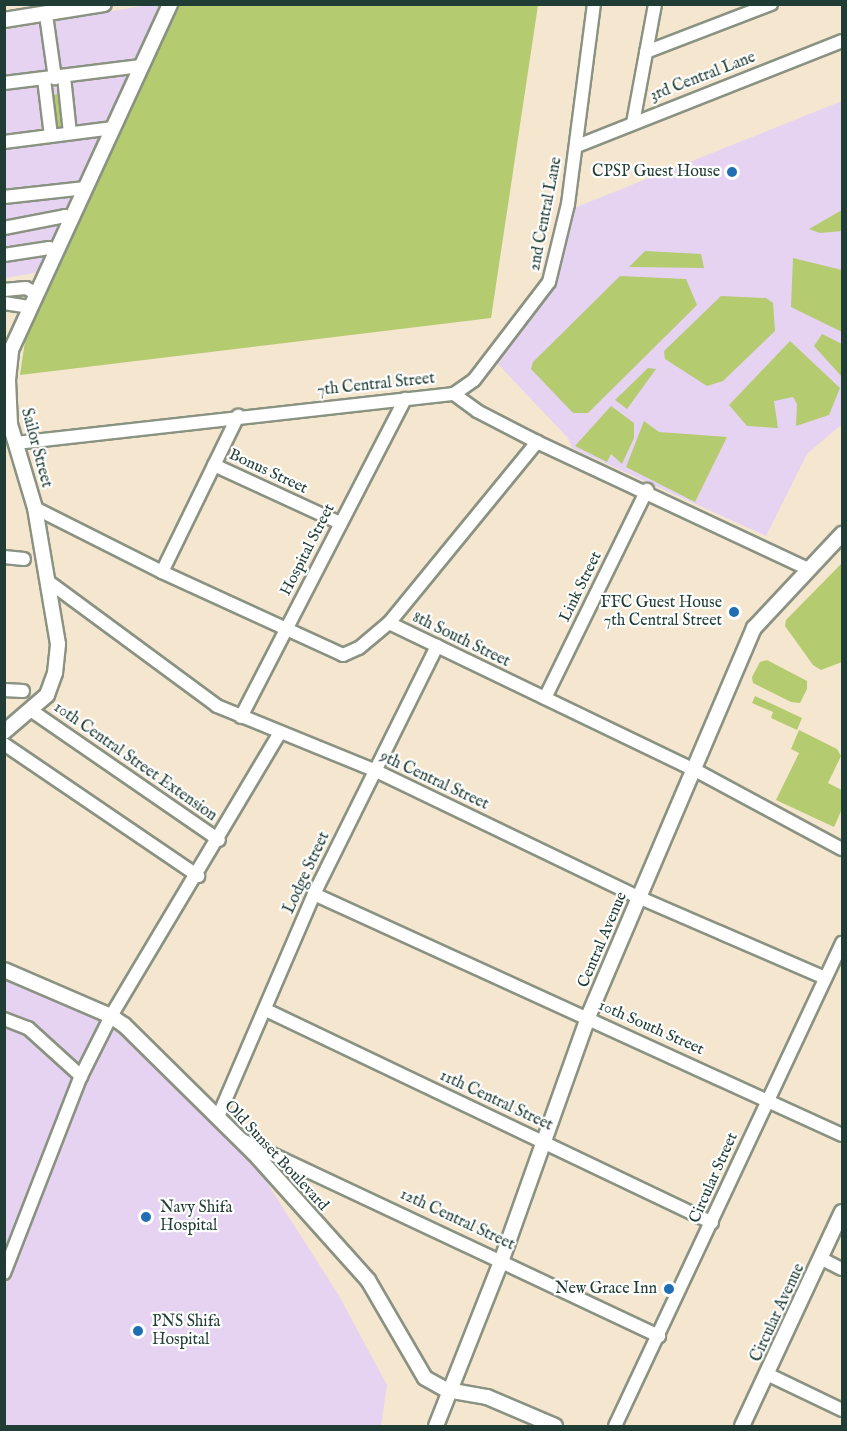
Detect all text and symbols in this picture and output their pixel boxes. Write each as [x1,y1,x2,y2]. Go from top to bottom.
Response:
street label: 3rd Central Lane [648,48,758,106]
street label: 2nd Central Lane [526,155,566,273]
place label: CPSP Guest House [592,162,720,182]
marker: CPSP Guest House [725,165,739,179]
street label: 7th Central Street [316,369,436,401]
street label: Sailor Street [16,406,56,490]
street label: Bonus Street [226,445,310,499]
street label: Hospital Street [277,501,339,599]
street label: Link Street [556,549,606,625]
place label: FFC Guest House 7th Central Street [600,593,722,631]
marker: FFC Guest House 7th Central Street [727,605,741,619]
street label: 8th South Street [409,608,513,672]
street label: 10th Central Street Extension [50,698,220,826]
street label: 9th Central Street [377,747,491,815]
street label: Lodge Street [280,829,334,917]
street label: Central Avenue [574,889,632,991]
street label: 10th South Street [595,996,707,1060]
street label: 11th Central Street [436,1066,556,1136]
street label: Old Sunset Boulevard [220,1097,332,1215]
street label: Circular Street [685,1130,743,1226]
street label: 12th Central Street [397,1185,517,1255]
place label: Navy Shifa Hospital [160,1198,232,1236]
marker: Navy Shifa Hospital [137,1208,155,1226]
street label: Circular Avenue [747,1261,809,1365]
place label: New Grace Inn [555,1279,657,1299]
marker: New Grace Inn [662,1282,676,1296]
place label: PNS Shifa Hospital [152,1312,220,1350]
marker: PNS Shifa Hospital [129,1322,147,1340]

